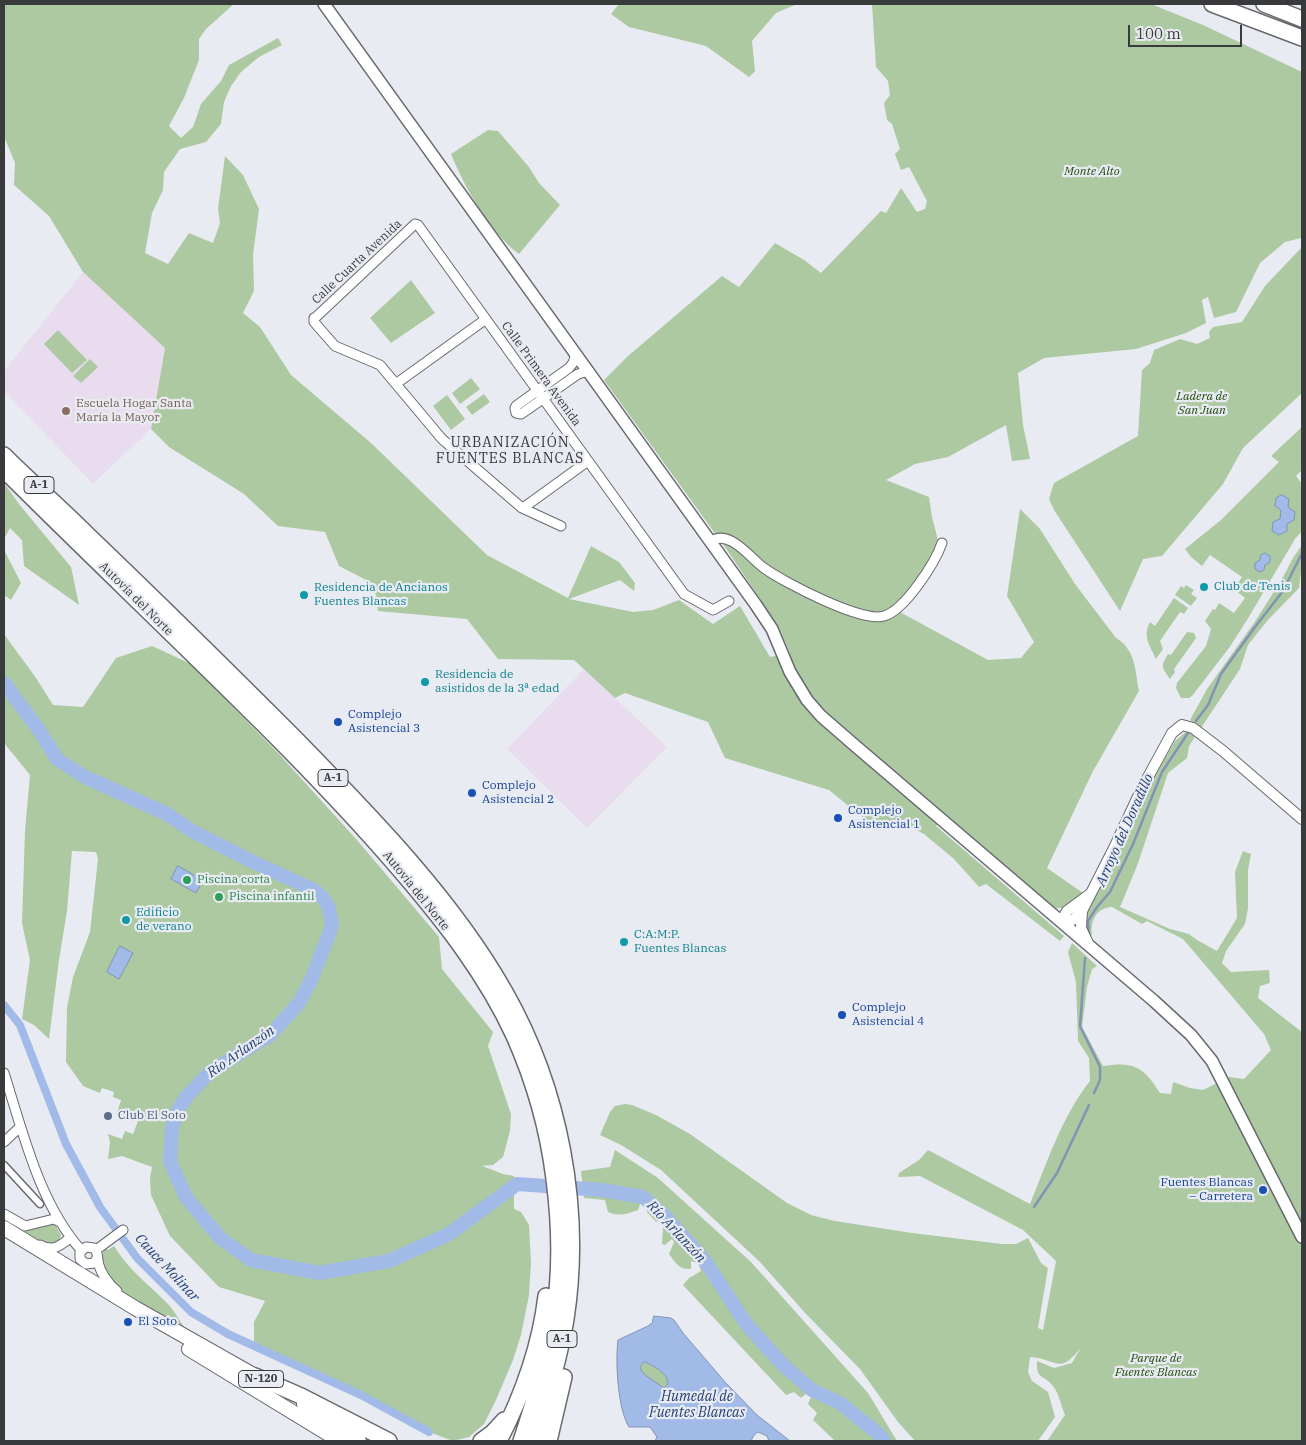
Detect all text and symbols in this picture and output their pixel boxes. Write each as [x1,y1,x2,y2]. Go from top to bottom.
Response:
scale bar [1131,15,1245,47]
text: 100 m [1136,24,1181,43]
park label: Monte Alto [1064,165,1120,179]
street label: Calle Cuarta Avenida [309,217,405,307]
street label: Calle Primera Avenida [498,319,584,429]
park label: Ladera de San Juan [1177,390,1227,418]
place label: Escuela Hogar Santa María la Mayor [76,397,192,425]
marker: Escuela Hogar Santa María la Mayor [60,405,72,417]
district label: URBANIZACIÓN FUENTES BLANCAS [434,435,586,468]
road number: A-1 [24,476,54,494]
street label: Autovía del Norte [96,559,176,639]
place label: Club de Tenis [1214,580,1290,594]
place label: Residencia de Ancianos Fuentes Blancas [314,581,448,609]
marker: Club de Tenis [1198,581,1210,593]
marker: Residencia de Ancianos Fuentes Blancas [298,589,310,601]
place label: Residencia de asistidos de la 3ª edad [435,668,560,696]
marker: Residencia de asistidos de la 3ª edad [419,676,431,688]
place label: Complejo Asistencial 3 [348,708,420,736]
marker: Complejo Asistencial 3 [332,716,344,728]
road number: A-1 [318,770,348,786]
water label: Arroyo del Doradillo [1093,771,1157,889]
place label: Complejo Asistencial 2 [482,779,554,807]
marker: Complejo Asistencial 2 [466,787,478,799]
place label: Complejo Asistencial 1 [848,804,920,832]
marker: Complejo Asistencial 1 [832,812,844,824]
street label: Autovía del Norte [380,848,452,934]
place label: Piscina corta [197,873,270,887]
marker: Piscina corta [181,874,193,886]
place label: Piscina infantil [229,890,314,904]
marker: Piscina infantil [213,891,225,903]
place label: Edificio de verano [136,906,192,934]
marker: Edificio de verano [120,914,132,926]
place label: C:A:M:P. Fuentes Blancas [634,928,726,956]
marker: C:A:M:P. Fuentes Blancas [618,936,630,948]
place label: Complejo Asistencial 4 [852,1001,924,1029]
marker: Complejo Asistencial 4 [836,1009,848,1021]
water label: Río Arlanzón [204,1023,278,1081]
place label: Club El Soto [118,1109,186,1123]
marker: Club El Soto [102,1110,114,1122]
place label: Fuentes Blancas – Carretera [1161,1176,1253,1204]
marker: Fuentes Blancas – Carretera [1257,1184,1269,1196]
water label: Río Arlanzón [643,1198,709,1266]
water label: Cauce Molinar [131,1231,203,1305]
place label: El Soto [138,1315,177,1329]
marker: El Soto [122,1316,134,1328]
road number: A-1 [547,1330,577,1348]
park label: Parque de Fuentes Blancas [1115,1352,1197,1380]
road number: N-120 [238,1370,284,1388]
water label: Humedal de Fuentes Blancas [649,1389,745,1421]

